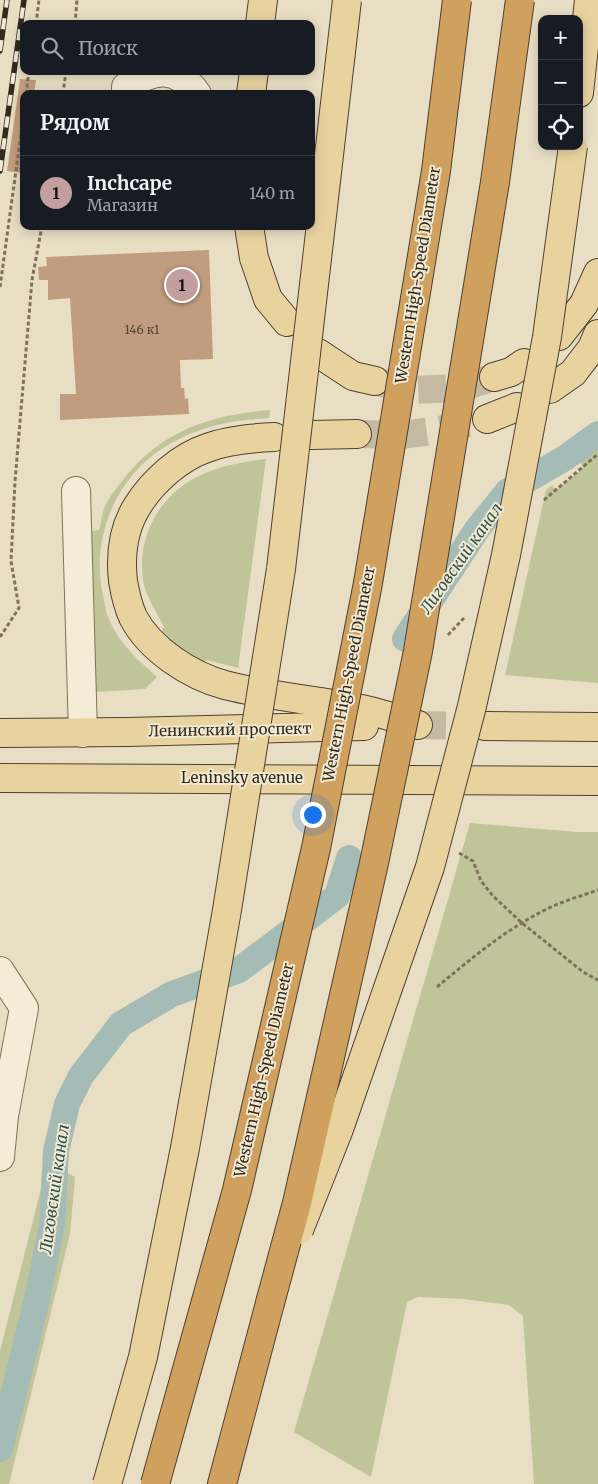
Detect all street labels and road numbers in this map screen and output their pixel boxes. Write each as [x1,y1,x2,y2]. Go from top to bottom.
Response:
street label: Western High-Speed Diameter [391,165,444,386]
street label: Western High-Speed Diameter [318,564,379,784]
street label: Ленинский проспект [148,719,312,740]
street label: Leninsky avenue [181,768,303,787]
street label: Western High-Speed Diameter [229,961,297,1180]

